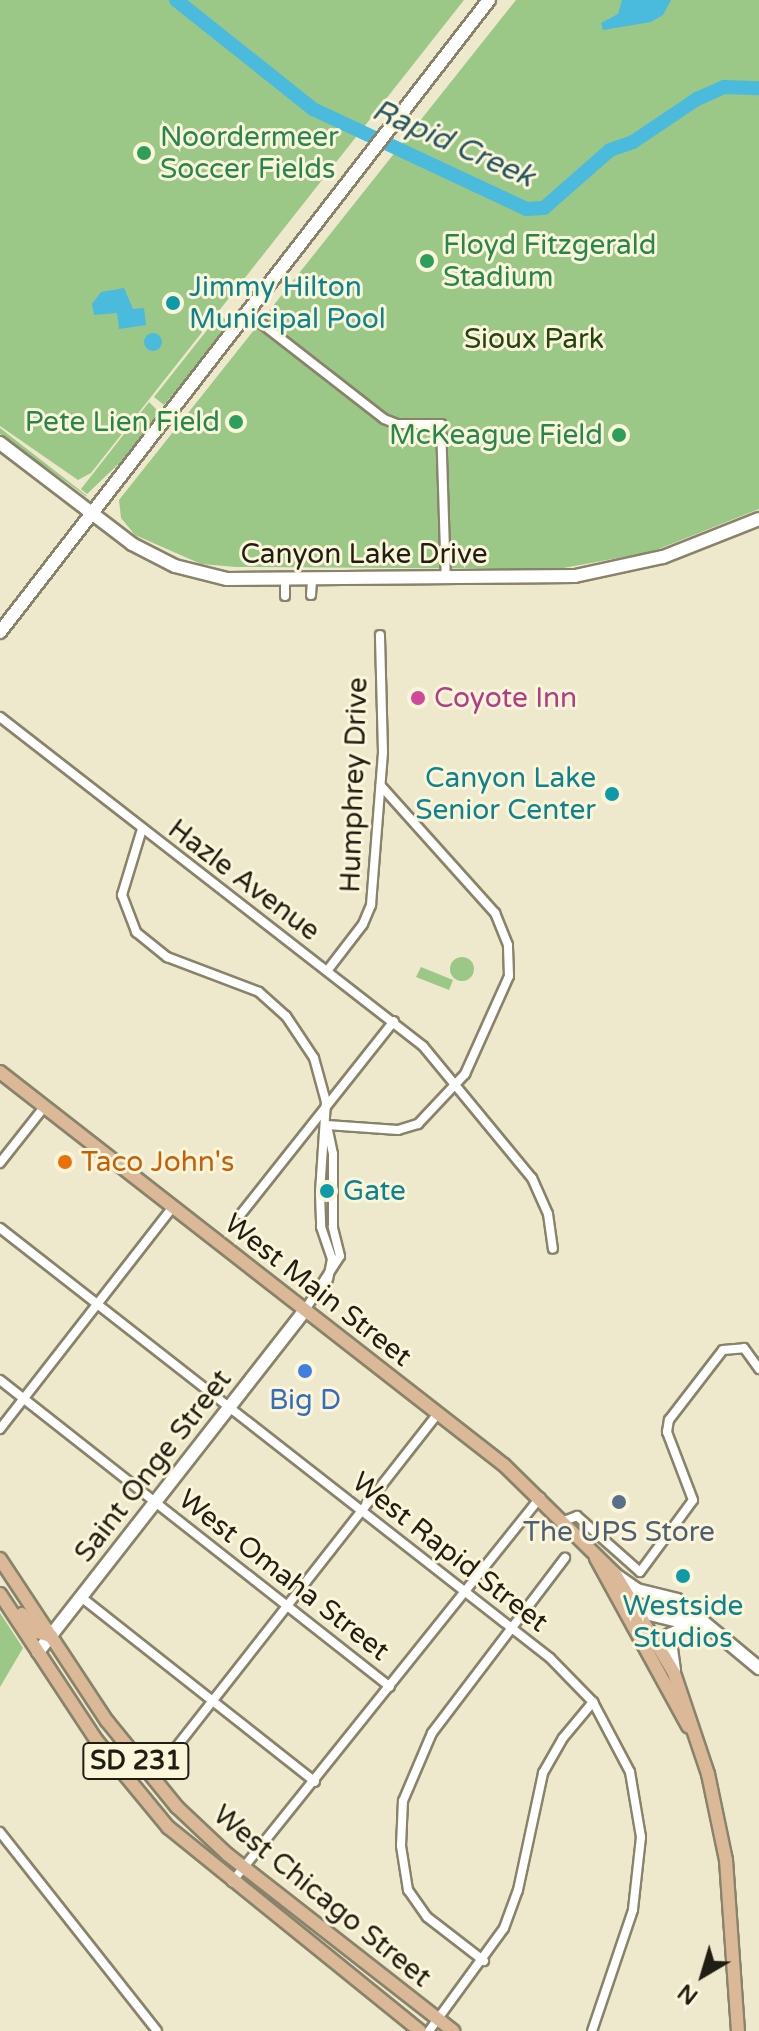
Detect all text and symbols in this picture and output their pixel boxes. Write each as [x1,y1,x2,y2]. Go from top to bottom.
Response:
water label: Rapid Creek [367,92,539,196]
place label: Noordermeer Soccer Fields [160,120,339,186]
marker: Noordermeer Soccer Fields [135,144,153,162]
place label: Floyd Fitzgerald Stadium [443,228,656,294]
marker: Floyd Fitzgerald Stadium [418,252,436,270]
place label: Jimmy Hilton Municipal Pool [189,270,386,336]
marker: Jimmy Hilton Municipal Pool [164,294,182,312]
park label: Sioux Park [464,322,604,356]
place label: Pete Lien Field [25,405,220,439]
marker: Pete Lien Field [227,413,245,431]
place label: McKeague Field [389,418,603,452]
marker: McKeague Field [610,426,628,444]
street label: Canyon Lake Drive [240,537,488,571]
street label: Humphrey Drive [333,677,375,893]
place label: Coyote Inn [434,681,577,715]
marker: Coyote Inn [409,689,427,707]
place label: Canyon Lake Senior Center [415,761,596,827]
marker: Canyon Lake Senior Center [603,785,621,803]
street label: Hazle Avenue [162,812,326,948]
place label: Taco John's [81,1145,234,1179]
marker: Taco John's [56,1153,74,1171]
place label: Gate [343,1174,406,1208]
marker: Gate [318,1182,336,1200]
street label: West Main Street [218,1206,418,1374]
marker: Big D [296,1362,314,1380]
street label: Saint Onge Street [67,1363,239,1569]
place label: Big D [269,1383,341,1417]
street label: West Rapid Street [345,1465,555,1639]
street label: West Omaha Street [172,1482,396,1668]
marker: The UPS Store [610,1493,628,1511]
place label: The UPS Store [523,1515,715,1549]
marker: Westside Studios [674,1567,692,1585]
place label: Westside Studios [623,1589,743,1655]
road number: SD 231 [82,1739,190,1783]
street label: West Chicago Street [206,1798,438,1994]
north arrow [663,1935,743,2015]
text: N [673,1978,703,2010]

